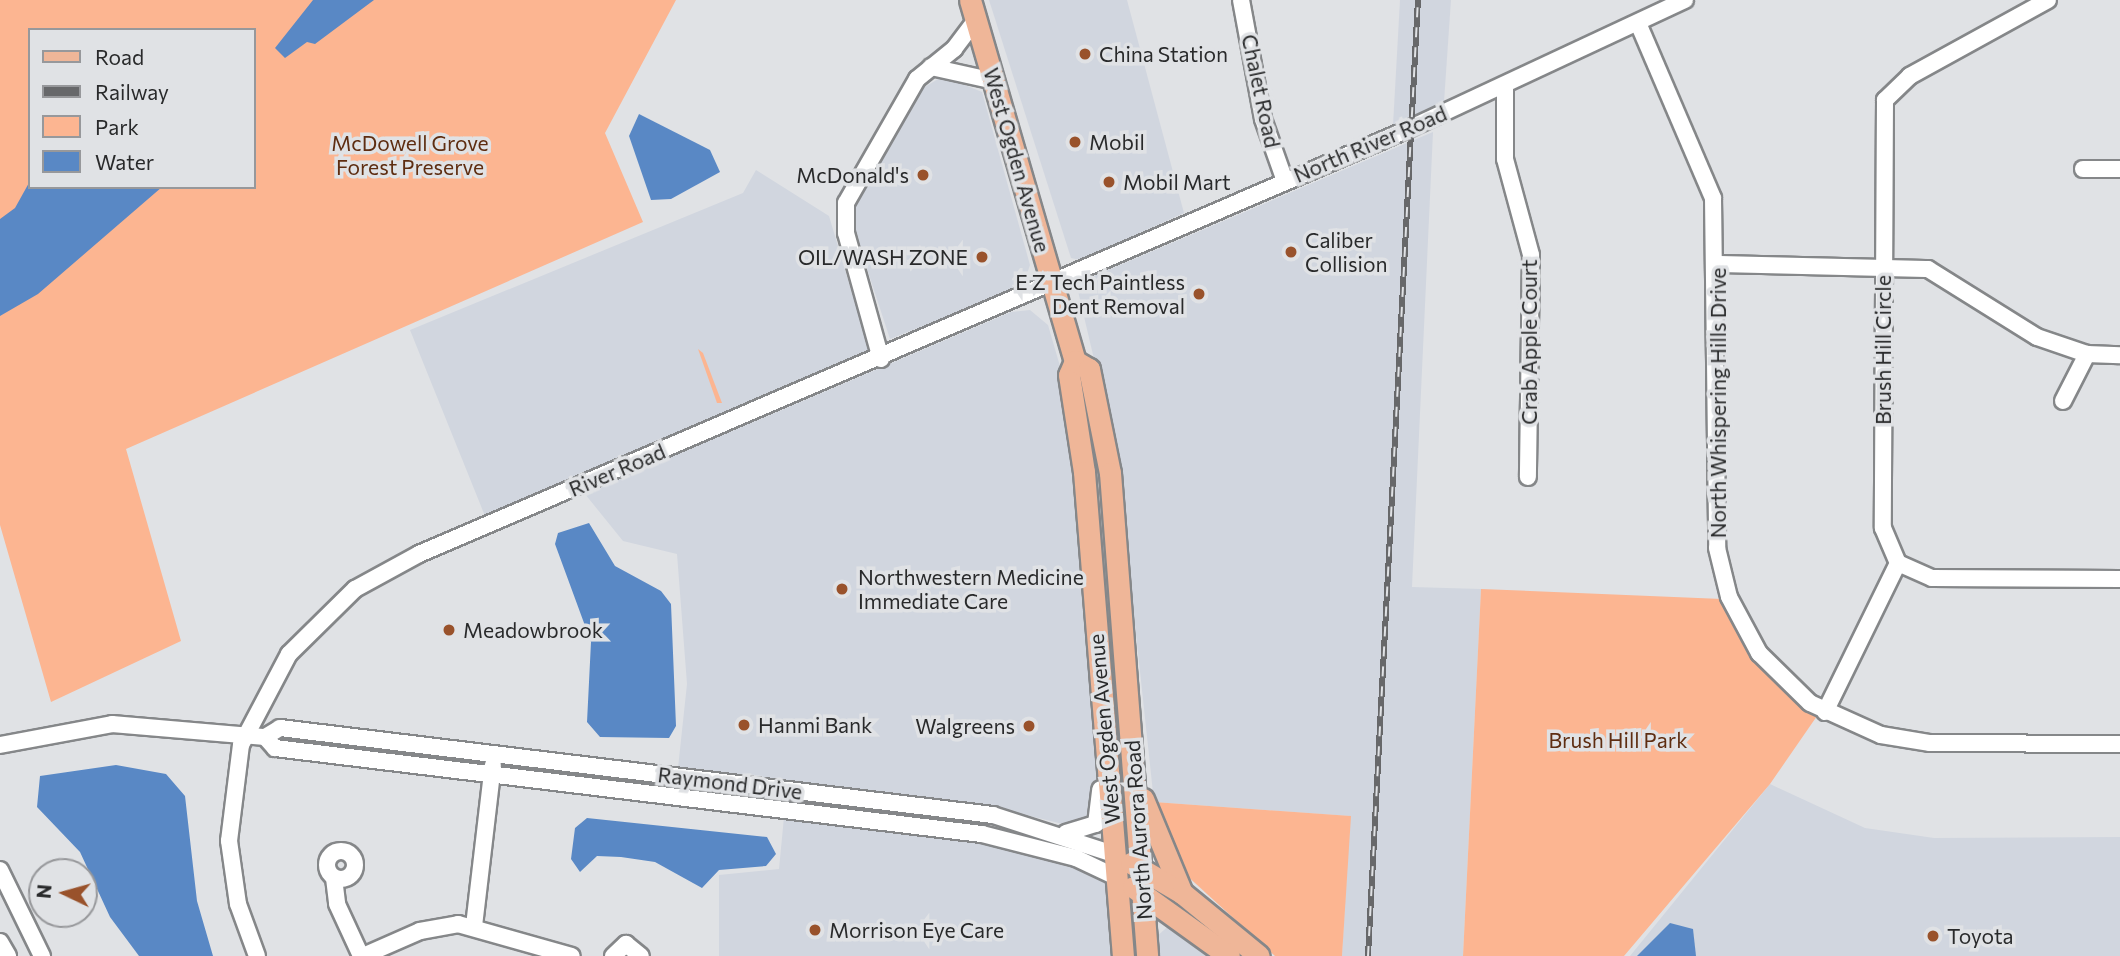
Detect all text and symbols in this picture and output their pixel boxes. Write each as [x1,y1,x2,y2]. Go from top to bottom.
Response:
legend [28,28,256,189]
street label: Chalet Road [1237,32,1285,150]
place label: China Station [1099,41,1228,67]
text: Road [95,44,144,69]
marker: China Station [1077,46,1093,62]
street label: West Ogden Avenue [979,65,1055,255]
text: Railway [95,79,169,104]
street label: North River Road [1290,100,1450,188]
text: Park [95,114,139,139]
place label: Mobil [1089,129,1145,155]
park label: McDowell Grove Forest Preserve [331,130,489,180]
marker: Mobil [1067,134,1083,150]
text: Water [95,149,154,174]
place label: McDonald's [796,162,909,188]
marker: McDonald's [915,167,931,183]
place label: Mobil Mart [1123,169,1231,195]
marker: Mobil Mart [1101,174,1117,190]
place label: Caliber Collision [1305,227,1388,277]
place label: OIL/WASH ZONE [798,244,968,270]
marker: Caliber Collision [1283,244,1299,260]
marker: OIL/WASH ZONE [974,249,990,265]
street label: Crab Apple Court [1516,259,1542,425]
street label: North Whispering Hills Drive [1705,268,1731,538]
place label: E Z Tech Paintless Dent Removal [1015,269,1185,319]
street label: Brush Hill Circle [1870,275,1896,425]
marker: E Z Tech Paintless Dent Removal [1191,286,1207,302]
street label: River Road [565,438,669,502]
place label: Northwestern Medicine Immediate Care [858,564,1084,614]
marker: Northwestern Medicine Immediate Care [832,579,852,599]
place label: Meadowbrook [463,617,603,643]
marker: Meadowbrook [441,622,457,638]
street label: West Ogden Avenue [1083,633,1125,825]
place label: Hanmi Bank [758,712,872,738]
place label: Walgreens [915,713,1015,739]
marker: Hanmi Bank [736,717,752,733]
marker: Walgreens [1021,718,1037,734]
park label: Brush Hill Park [1548,727,1688,753]
street label: North Aurora Road [1119,739,1157,921]
street label: Raymond Drive [656,762,804,804]
north arrow [28,858,98,928]
text: N [31,883,56,899]
place label: Morrison Eye Care [829,917,1004,943]
marker: Morrison Eye Care [807,922,823,938]
place label: Toyota [1947,923,2013,949]
marker: Toyota [1925,928,1941,944]

